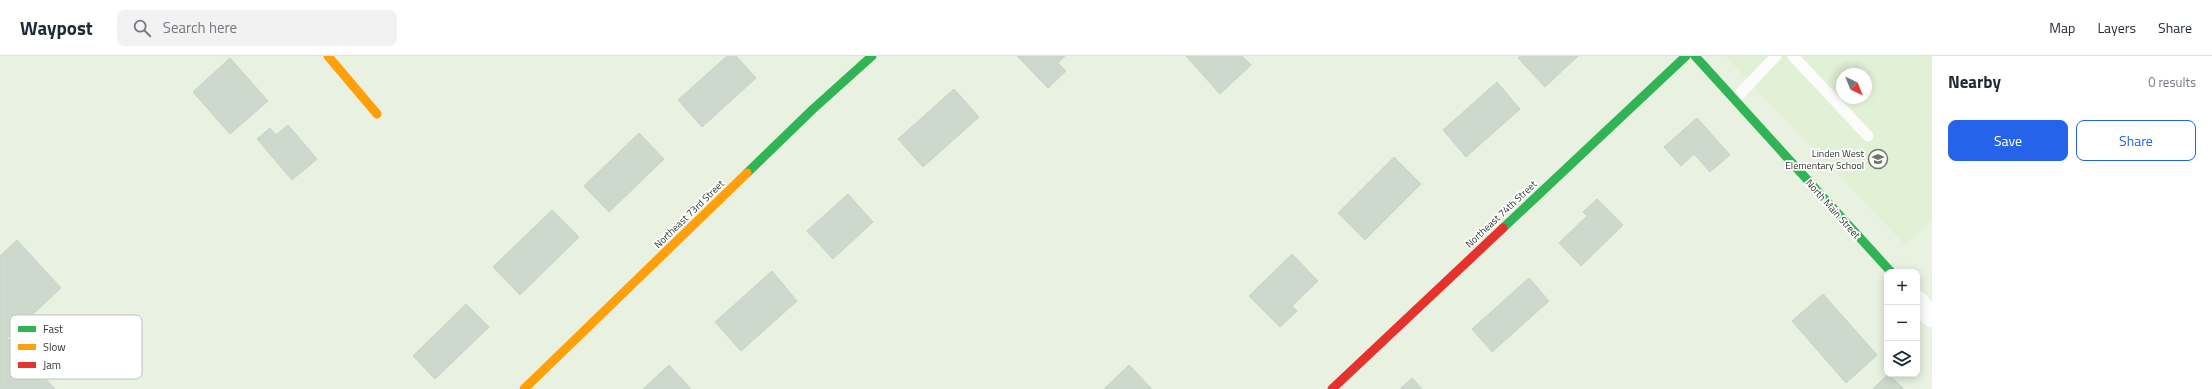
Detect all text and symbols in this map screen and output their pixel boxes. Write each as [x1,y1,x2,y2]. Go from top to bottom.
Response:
search box [117,10,397,46]
text: Waypost [20,13,93,42]
text: Search here [163,16,237,39]
icon: search [131,17,153,39]
text: Map [2049,17,2075,38]
text: Layers [2097,17,2136,38]
text: Share [2158,17,2192,38]
north arrow [1836,68,1872,104]
text: Nearby [1948,69,2001,95]
text: 0 results [2148,72,2196,92]
button: Save [1948,120,2068,161]
button: Share [2076,120,2196,161]
place label: Linden West Elementary School [1785,146,1864,173]
school or university icon: Linden West Elementary School [1867,148,1889,170]
street label: Northeast 73rd Street [650,176,728,252]
street label: North Main Street [1802,176,1864,242]
street label: Northeast 74th Street [1462,177,1540,251]
map controls [1884,269,1920,377]
button: + [1884,269,1920,305]
button: − [1884,305,1920,341]
legend [10,315,142,379]
text: Fast [43,321,63,337]
text: Slow [43,339,66,355]
button: layers [1884,341,1920,377]
text: Jam [43,357,61,373]

